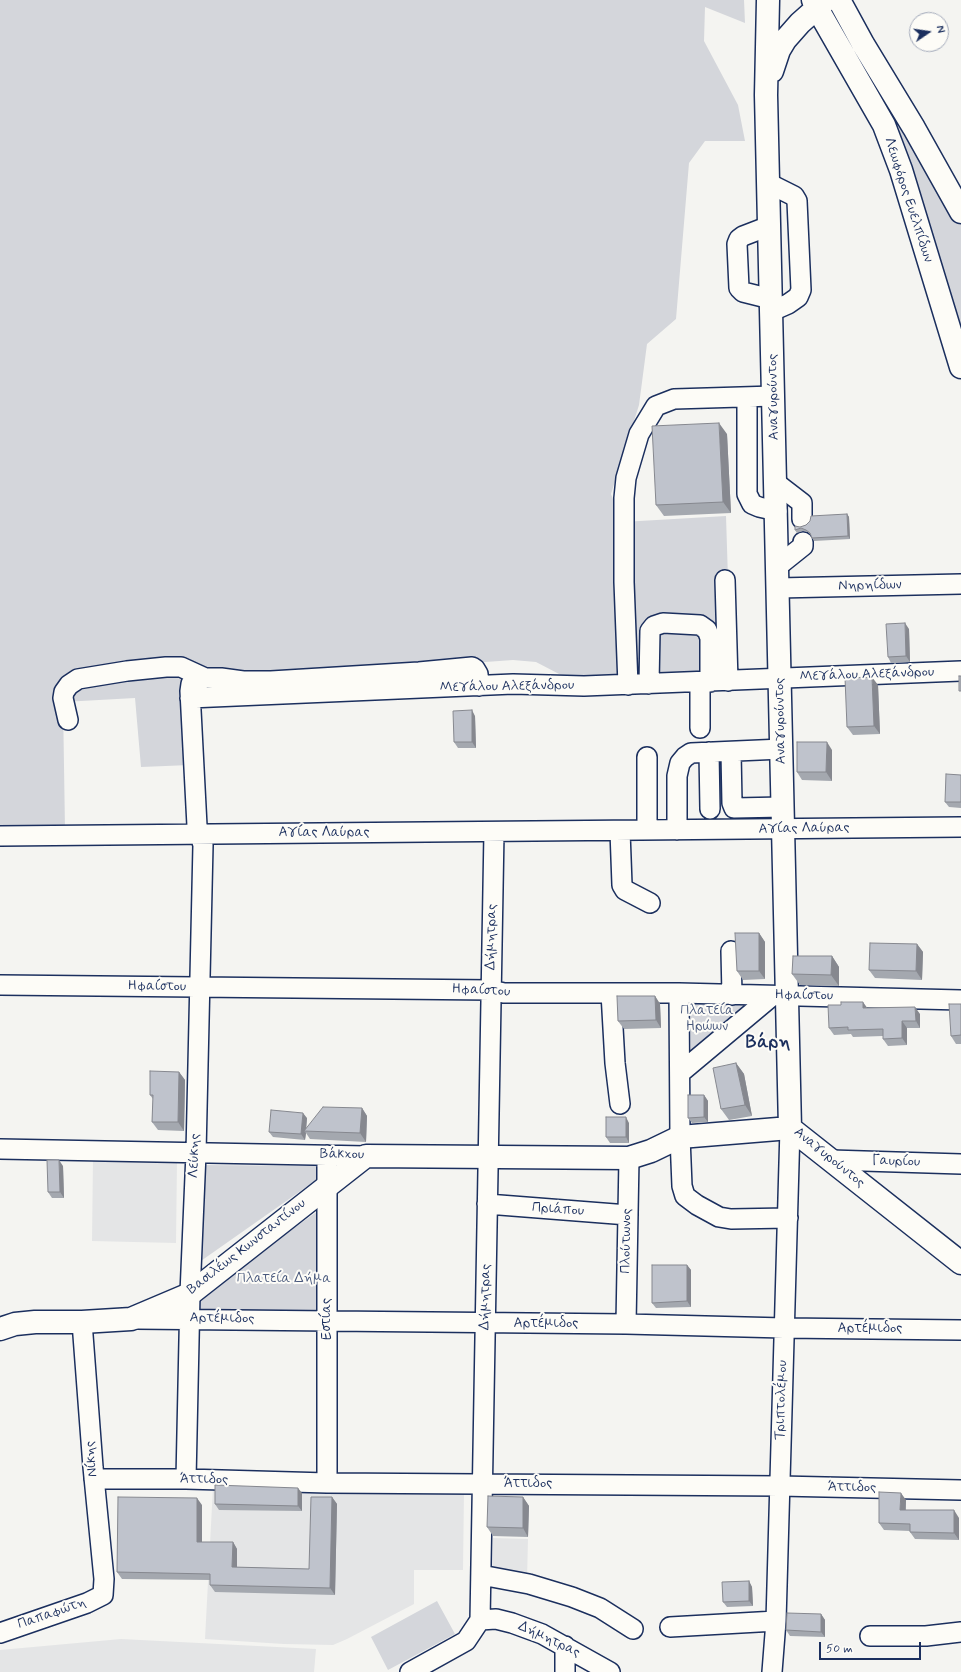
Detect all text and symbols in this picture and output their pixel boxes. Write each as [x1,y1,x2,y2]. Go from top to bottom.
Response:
north arrow [909,12,949,52]
text: N [932,24,947,35]
street label: Λεωφόρος Ευελπίδων [880,135,936,265]
street label: Αναγυρούντος [765,354,783,440]
street label: Νηρηίδων [838,577,902,595]
street label: Μεγάλου Αλεξάνδρου [799,664,935,686]
street label: Μεγάλου Αλεξάνδρου [440,677,574,697]
street label: Αναγυρούντος [772,678,790,764]
street label: Αγίας Λαύρας [758,820,850,838]
street label: Αγίας Λαύρας [278,825,370,841]
street label: Δήμητρας [483,904,501,970]
street label: Ηφαίστου [128,978,186,996]
street label: Ηφαίστου [451,981,511,1001]
street label: Ηφαίστου [775,987,833,1005]
park label: Πλατεία Ηρώων [680,1003,734,1036]
district label: Βάρη [746,1032,790,1054]
street label: Αναγυρούντος [790,1124,868,1192]
street label: Λεύκης [186,1133,204,1179]
street label: Βάκχου [320,1146,364,1164]
street label: Γαυρίου [871,1153,921,1171]
street label: Βασιλέως Κωνσταντίνου [184,1195,310,1299]
street label: Πριάπου [531,1200,585,1220]
street label: Πλούτωνος [618,1208,636,1274]
street label: Δήμητρας [477,1264,495,1330]
park label: Πλατεία Δήμα [237,1271,331,1287]
street label: Εστίας [319,1298,335,1340]
street label: Αρτέμιδος [189,1310,255,1328]
street label: Αρτέμιδος [514,1316,578,1332]
street label: Αρτέμιδος [838,1321,902,1337]
street label: Τριπτολέμου [772,1360,792,1440]
street label: Νίκης [82,1440,102,1478]
street label: Άττιδος [180,1471,228,1489]
street label: Άττιδος [504,1476,552,1492]
street label: Άττιδος [828,1479,876,1497]
street label: Παπαφώτη [16,1594,88,1634]
street label: Δήμητρας [515,1618,583,1662]
scale bar [821,1634,923,1660]
text: 50 m [826,1641,853,1657]

